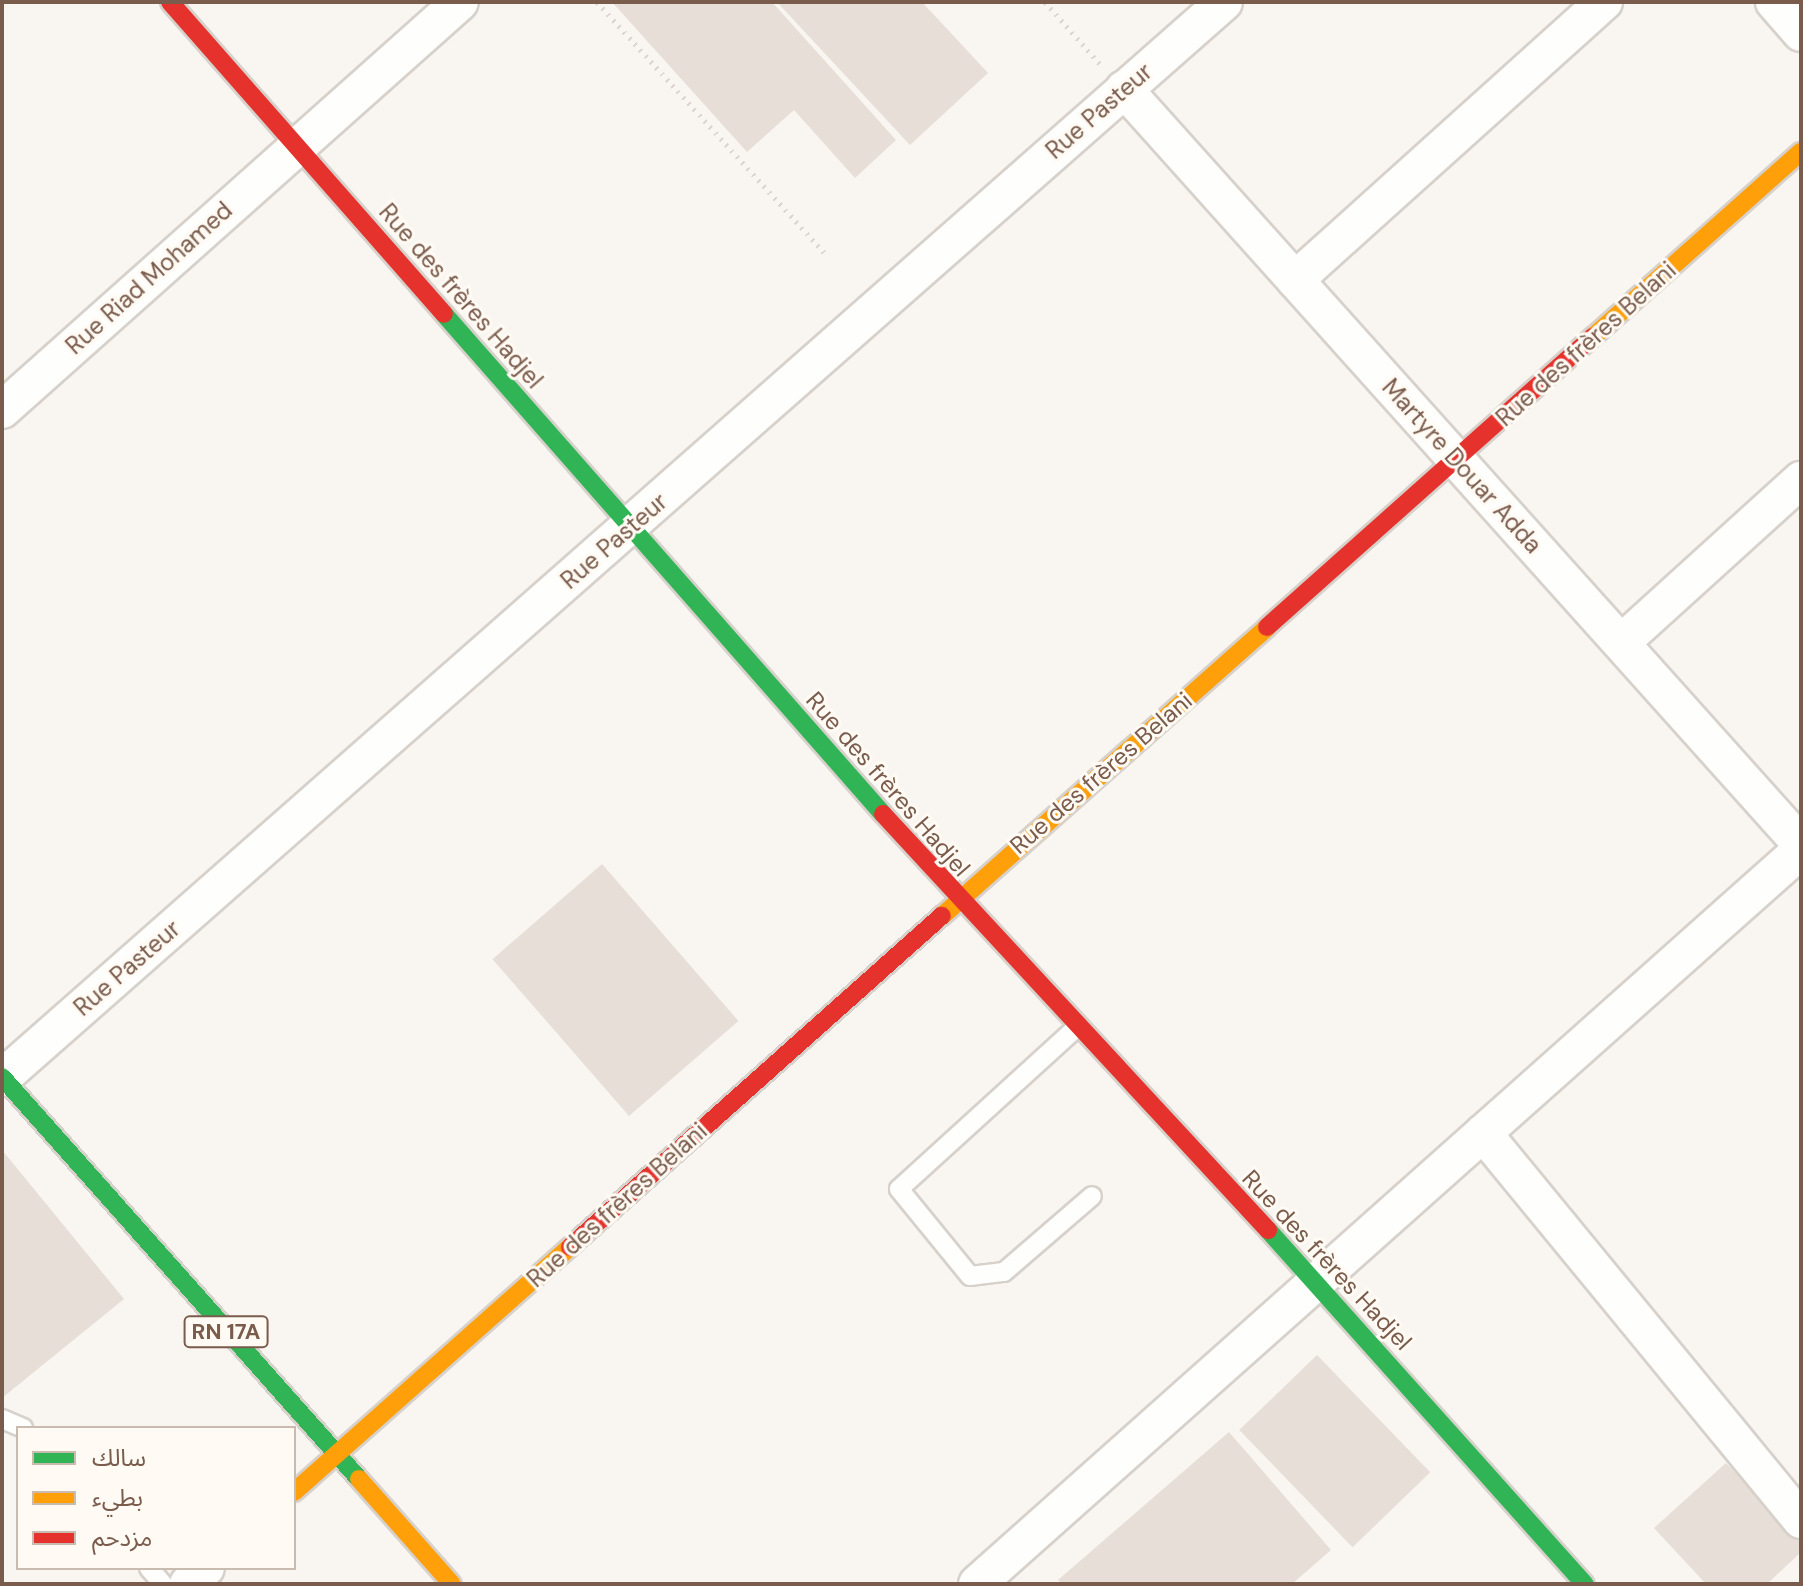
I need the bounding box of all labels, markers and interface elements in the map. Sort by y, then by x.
street label: Rue Pasteur [1040,57,1158,165]
street label: Rue Riad Mohamed [60,196,238,360]
street label: Rue des frères Hadjel [373,198,549,394]
street label: Rue des frères Belani [1490,256,1682,432]
street label: Martyre Douar Adda [1376,373,1548,559]
street label: Rue Pasteur [555,487,673,595]
street label: Rue des frères Hadjel [800,686,976,882]
street label: Rue des frères Belani [1004,686,1198,860]
street label: Rue Pasteur [68,914,186,1022]
street label: Rue des frères Belani [521,1117,713,1293]
street label: Rue des frères Hadjel [1236,1164,1418,1356]
road number: RN 17A [182,1314,270,1350]
legend [16,1426,296,1570]
text: سالك [92,1442,146,1473]
text: بطيء [92,1482,143,1513]
text: مزدحم [92,1522,152,1553]

